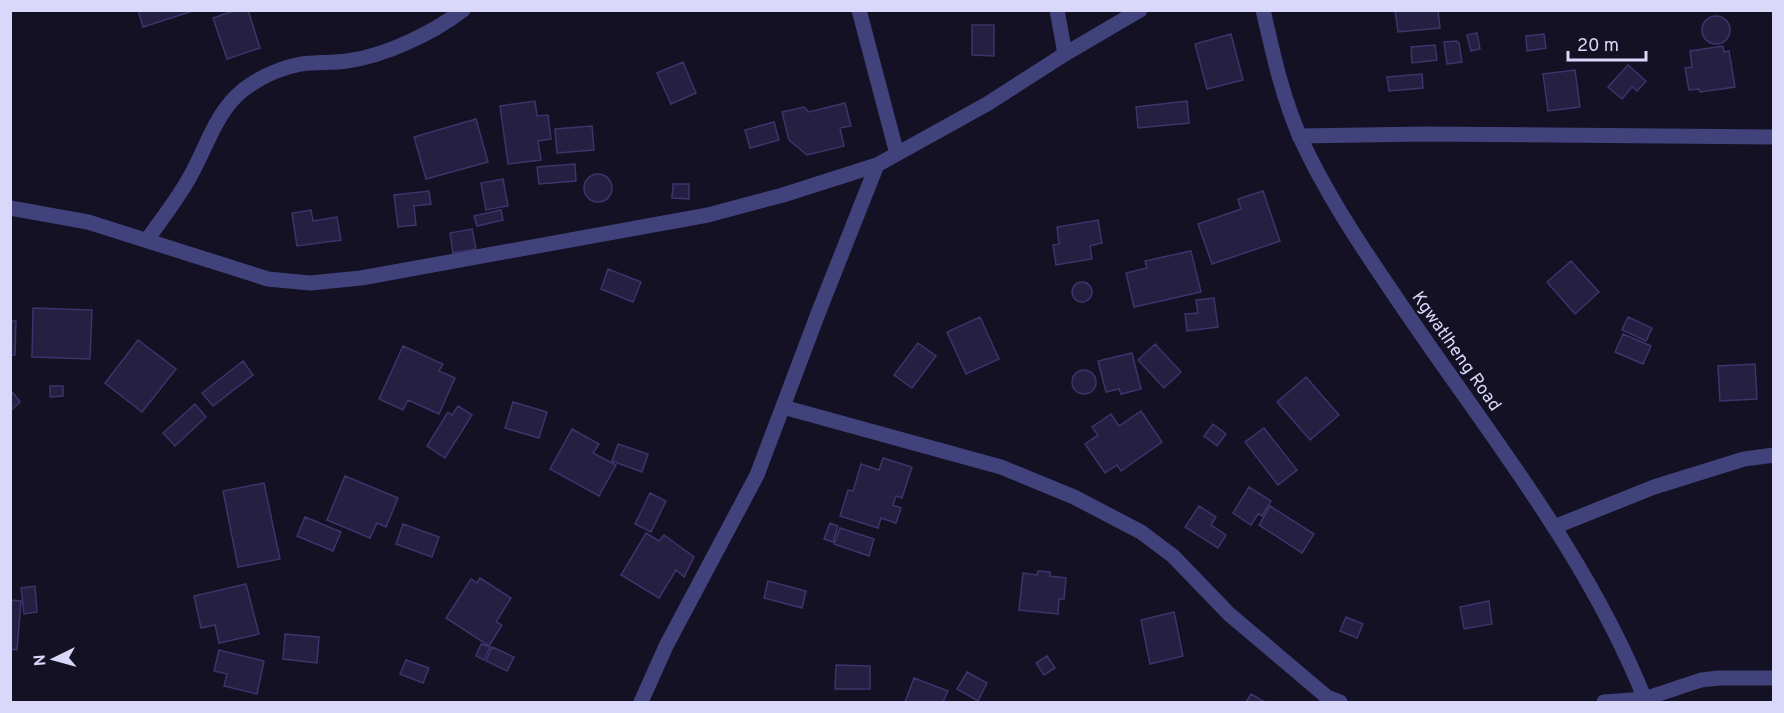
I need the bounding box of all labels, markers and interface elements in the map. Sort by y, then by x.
scale bar [1568,24,1646,62]
text: 20 m [1577,35,1619,58]
street label: Kgwatlheng Road [1406,287,1506,416]
north arrow [24,629,84,689]
text: N [31,654,52,667]

